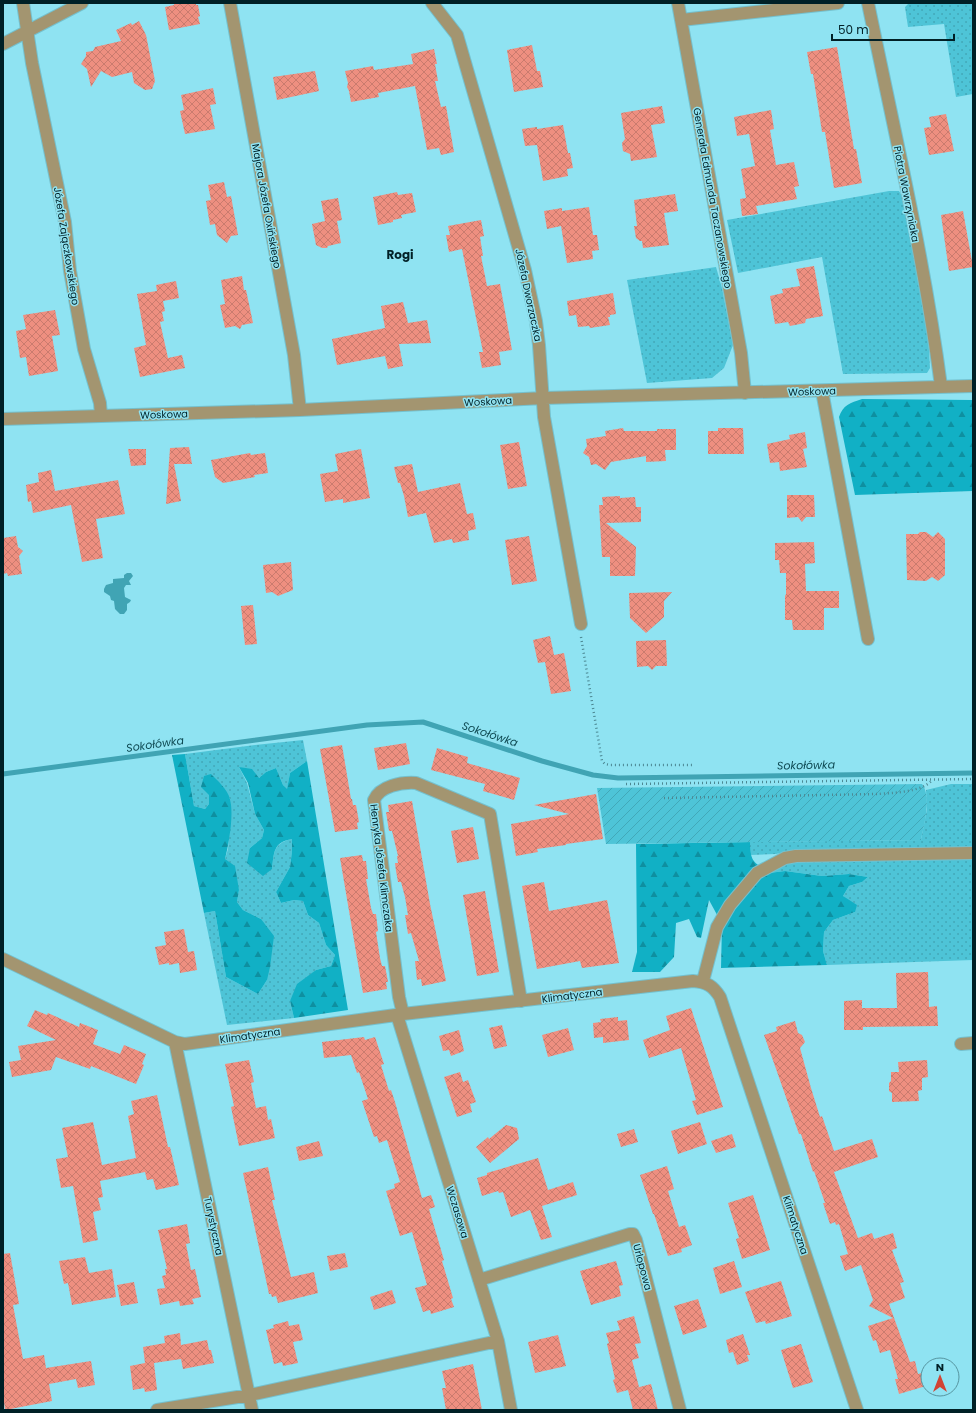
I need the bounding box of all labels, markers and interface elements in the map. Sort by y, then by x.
scale bar [832,16,954,42]
text: 50 m [838,21,869,38]
street label: Generała Edmunda Taczanowskiego [689,107,736,289]
street label: Majora Józefa Oxińskiego [248,143,285,270]
street label: Piotra Wawrzyniaka [890,145,923,243]
street label: Józefa Zajączkowskiego [50,186,83,306]
district label: Rogi [386,246,414,263]
street label: Józefa Dworzaczka [511,247,546,343]
street label: Woskowa [788,383,836,400]
street label: Woskowa [464,393,512,410]
street label: Woskowa [140,406,188,423]
water label: Sokołówka [460,717,521,751]
water label: Sokołówka [125,732,185,756]
water label: Sokołówka [777,756,836,774]
street label: Henryka Józefa Klimczaka [366,803,397,933]
street label: Klimatyczna [541,984,603,1007]
street label: Klimatyczna [219,1024,281,1047]
street label: Wczasowa [442,1184,473,1240]
street label: Klimatyczna [779,1194,812,1256]
street label: Turystyczna [200,1195,227,1257]
street label: Urlopowa [629,1242,656,1292]
north arrow [920,1357,960,1397]
text: N [936,1359,944,1375]

